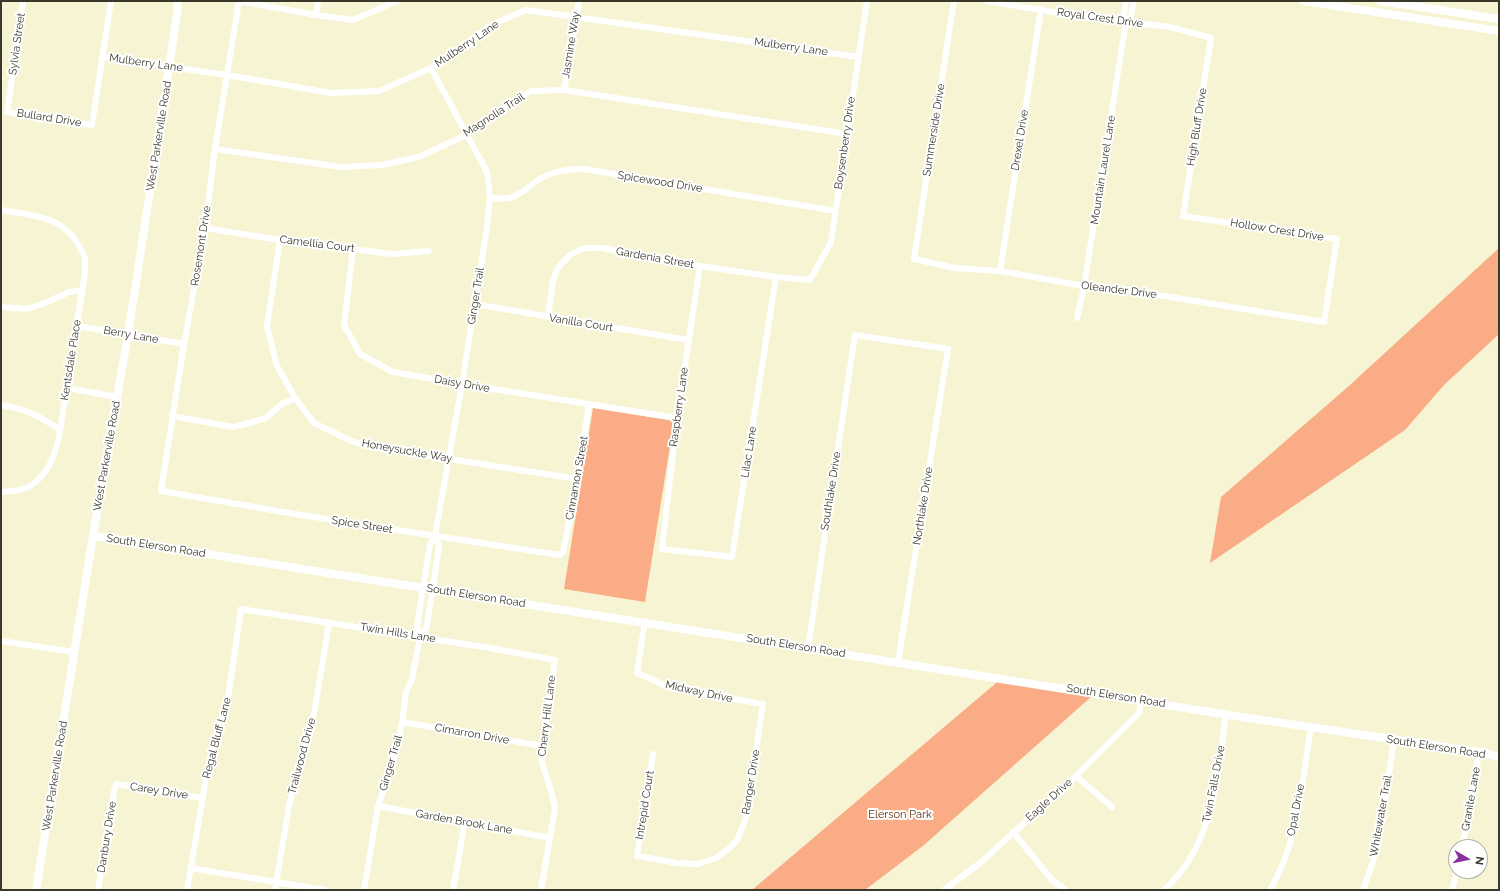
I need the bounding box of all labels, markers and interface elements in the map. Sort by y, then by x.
street label: Royal Crest Drive [1056,5,1144,31]
street label: Jasmine Way [559,11,583,79]
street label: Sylvia Street [6,12,28,76]
street label: Mulberry Lane [433,18,501,70]
street label: Mulberry Lane [753,35,829,59]
street label: Mulberry Lane [108,51,184,75]
street label: West Parkerville Road [144,80,174,192]
street label: Summerside Drive [920,83,948,177]
street label: High Bluff Drive [1184,87,1210,167]
street label: Magnolia Trail [461,90,527,140]
street label: Boysenberry Drive [832,96,858,190]
street label: Bullard Drive [16,106,82,130]
street label: Drexel Drive [1009,109,1031,171]
street label: Mountain Laurel Lane [1088,114,1118,226]
street label: Spicewood Drive [617,169,703,195]
street label: Rosemont Drive [188,205,214,287]
street label: Hollow Crest Drive [1229,216,1325,244]
street label: Camellia Court [279,233,355,255]
street label: Gardenia Street [615,245,695,271]
street label: Ginger Trail [465,267,487,325]
street label: Oleander Drive [1080,279,1158,301]
street label: Vanilla Court [548,311,614,335]
street label: Kentsdale Place [58,319,84,401]
street label: Berry Lane [103,324,159,346]
street label: Raspberry Lane [667,366,691,448]
street label: Daisy Drive [433,373,491,395]
street label: West Parkerville Road [91,400,123,512]
street label: Lilac Lane [738,425,760,479]
street label: Cinnamon Street [563,435,591,521]
street label: Honeysuckle Way [361,437,453,465]
street label: Southlake Drive [818,451,844,531]
street label: Northlake Drive [910,466,936,546]
street label: Spice Street [331,514,393,536]
street label: South Elerson Road [106,532,206,560]
street label: South Elerson Road [426,582,526,610]
street label: Twin Hills Lane [359,621,437,645]
street label: South Elerson Road [746,632,846,660]
street label: Cherry Hill Lane [535,675,559,757]
street label: Midway Drive [664,678,734,706]
street label: South Elerson Road [1066,682,1166,710]
street label: Regal Bluff Lane [200,696,234,780]
street label: Trailwood Drive [285,716,319,796]
street label: West Parkerville Road [40,720,70,832]
street label: Cimarron Drive [434,721,510,747]
street label: South Elerson Road [1386,733,1486,761]
street label: Ginger Trail [377,734,405,792]
street label: Twin Falls Drive [1200,744,1228,824]
street label: Ranger Drive [739,749,763,815]
street label: Granite Lane [1459,766,1483,832]
street label: Intrepid Court [633,769,657,841]
street label: Whitewater Trail [1367,774,1395,858]
street label: Eagle Drive [1023,776,1075,824]
street label: Carey Drive [129,780,189,802]
street label: Opal Drive [1284,783,1308,837]
street label: Danbury Drive [95,800,119,874]
street label: Garden Brook Lane [415,807,513,837]
park label: Elerson Park [868,808,932,822]
north arrow [1448,839,1488,879]
text: N [1472,856,1486,866]

